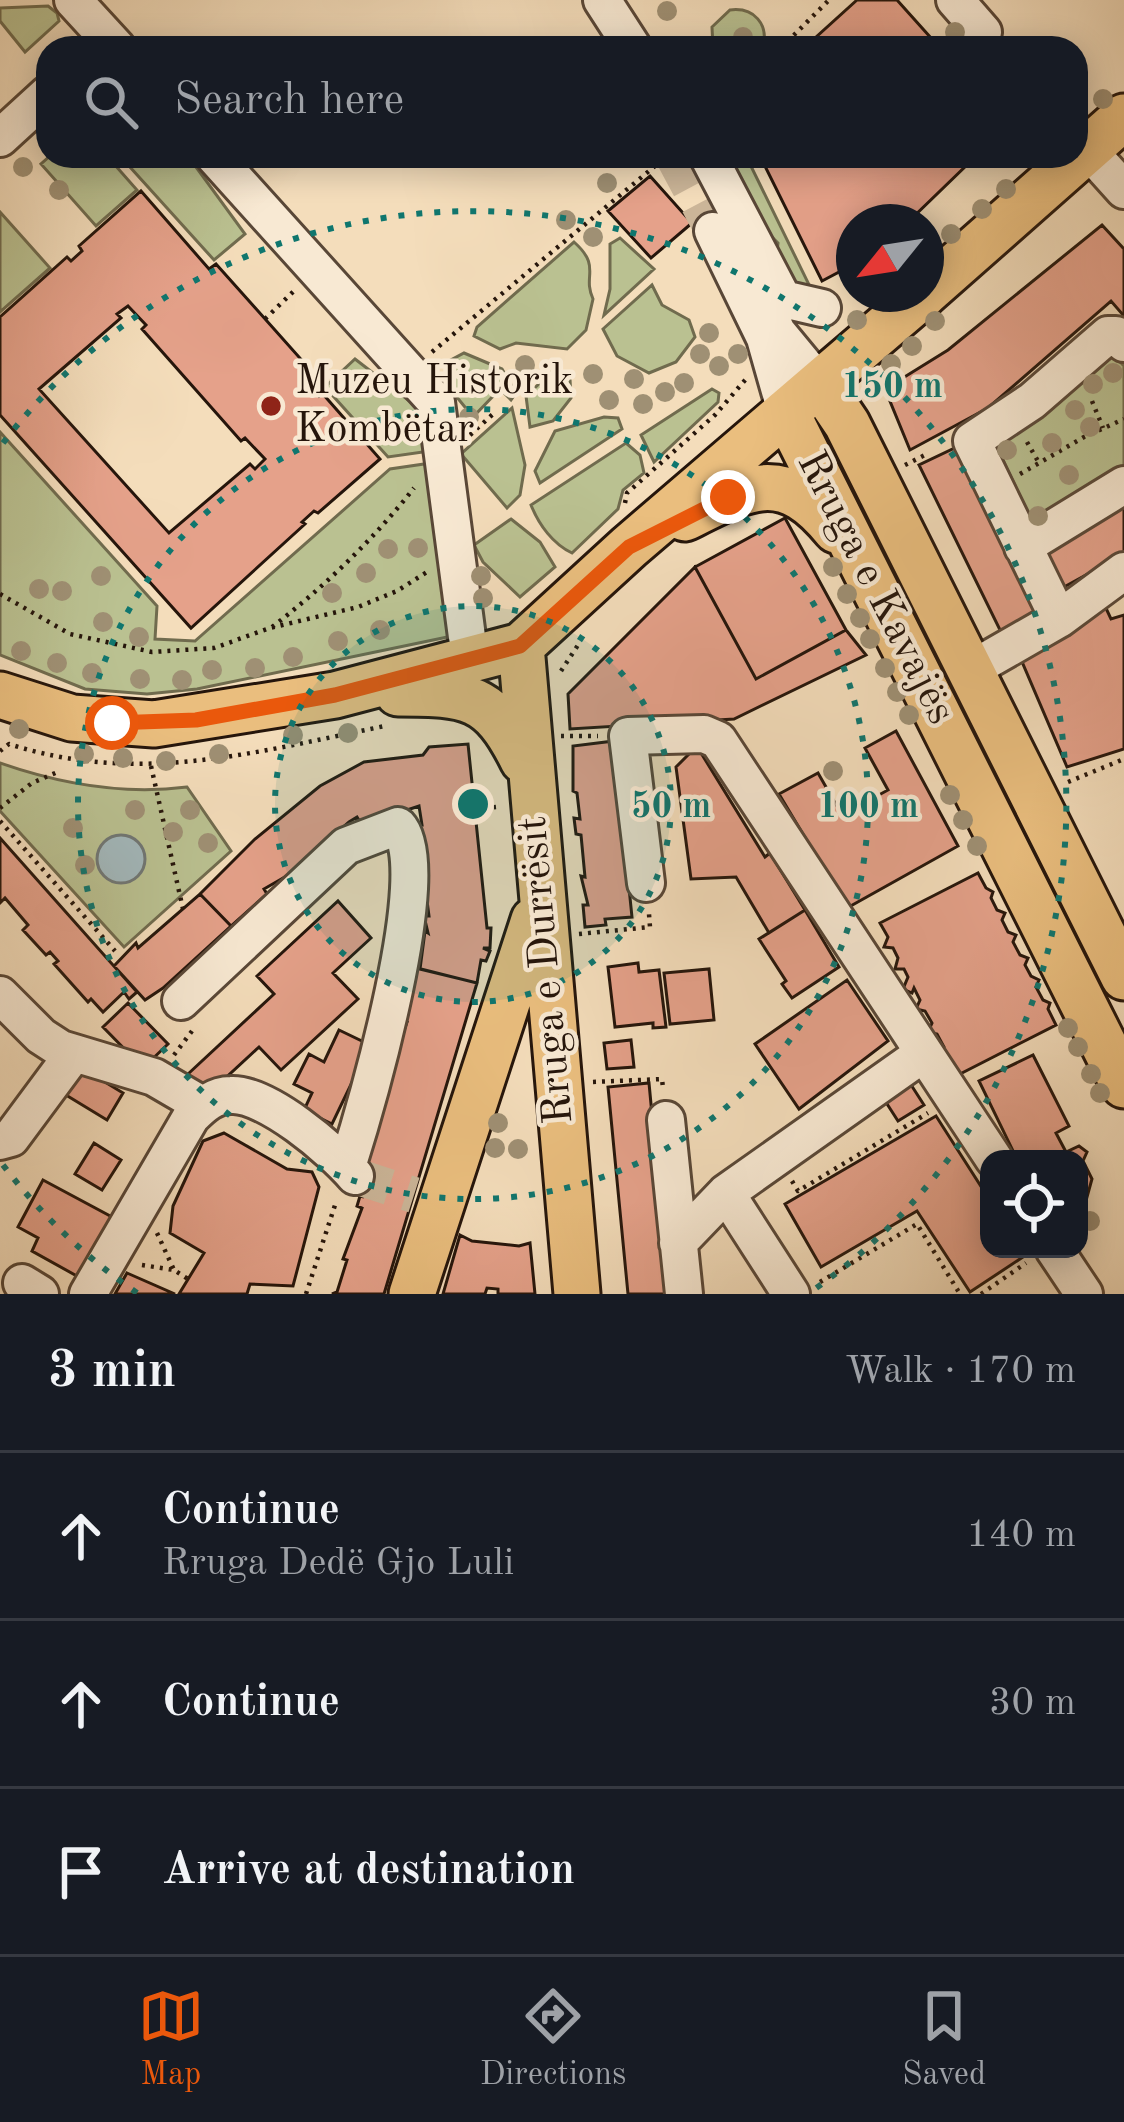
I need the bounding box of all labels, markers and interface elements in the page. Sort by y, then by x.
search box [36,36,1088,168]
icon: search [78,69,144,135]
text: Search here [174,79,404,124]
north arrow [836,204,944,312]
place label: Muzeu Historik Kombëtar [295,361,573,451]
text: 150 m [841,370,943,406]
marker: Muzeu Historik Kombëtar [258,393,284,419]
street label: Rruga e Kavajës [788,445,962,731]
route end [701,470,755,524]
route start [85,696,139,750]
centre of rings [452,783,494,825]
text: 50 m [631,790,711,826]
text: 100 m [817,790,919,826]
street label: Rruga e Durrësit [513,814,581,1126]
map controls [980,1150,1088,1258]
button: locate [980,1150,1088,1258]
text: 3 min [48,1347,176,1398]
text: Walk · 170 m [845,1352,1076,1391]
text: Continue [162,1489,340,1534]
icon: ahead [48,1503,114,1569]
text: 140 m [966,1516,1076,1555]
text: Rruga Dedë Gjo Luli [162,1544,514,1583]
icon: ahead [48,1671,114,1737]
text: Continue [162,1681,340,1726]
text: 30 m [989,1684,1076,1723]
icon: arrive [48,1839,114,1905]
text: Arrive at destination [162,1849,575,1894]
tab: Map [138,1983,204,2096]
tab: Directions [480,1983,626,2096]
tab: Saved [902,1983,986,2096]

